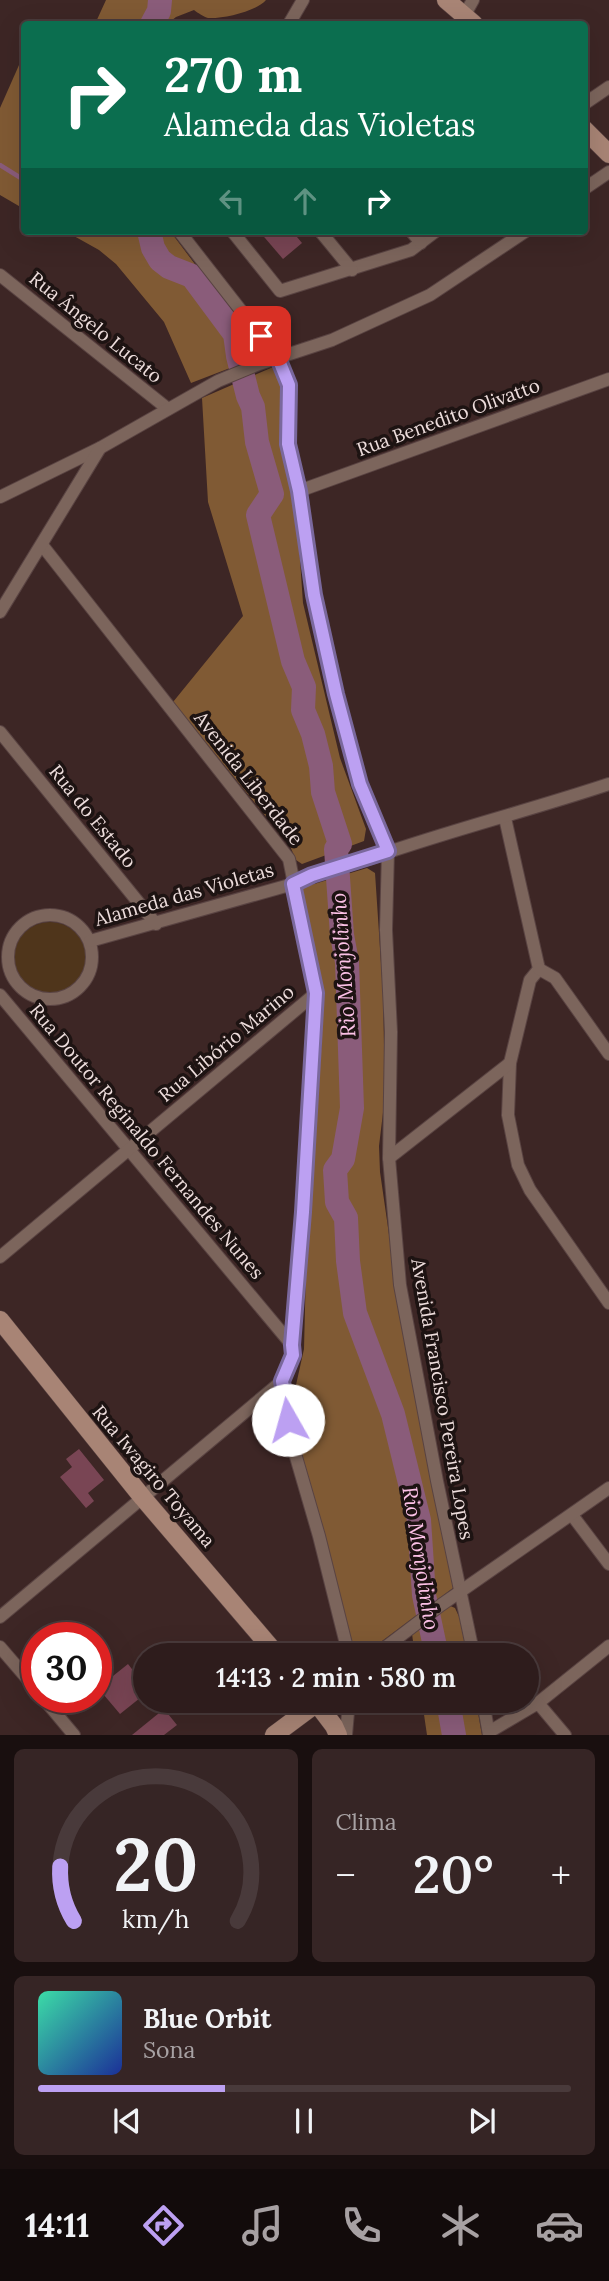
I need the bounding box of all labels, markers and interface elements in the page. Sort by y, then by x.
text: 270 m [164,43,302,105]
icon: right [49,49,140,140]
text: Alameda das Violetas [164,104,476,145]
icon: left [213,182,251,220]
icon: ahead [286,182,324,220]
icon: right [359,182,397,220]
street label: Rua Ângelo Lucato [25,266,167,388]
pin [231,306,291,366]
icon: arrive [242,317,280,355]
street label: Rua Benedito Olivatto [353,373,543,461]
street label: Avenida Liberdade [189,706,309,850]
street label: Rua do Estado [44,760,142,872]
street label: Alameda das Violetas [91,857,276,931]
water label: Rio Monjolinho [324,892,362,1038]
street label: Rua Libório Marino [153,979,299,1107]
street label: Rua Doutor Reginaldo Fernandes Nunes [25,998,270,1284]
street label: Avenida Francisco Pereira Lopes [406,1256,480,1542]
position arrow [251,1383,325,1457]
street label: Rua Iwagiro Toyama [88,1400,221,1552]
water label: Rio Monjolinho [396,1484,446,1632]
speed limit sign: 30 [21,1622,112,1713]
text: 14:13 · 2 min · 580 m [216,1661,456,1694]
text: Clima [336,1807,397,1836]
text: 20 [113,1819,198,1912]
text: 20° [413,1841,494,1907]
text: − [336,1851,356,1899]
text: + [551,1851,571,1899]
text: km/h [122,1903,190,1935]
text: Blue Orbit [143,2002,271,2035]
text: Sona [143,2035,195,2064]
icon: previous [108,2102,146,2140]
icon: pause [285,2102,323,2140]
icon: next [463,2102,501,2140]
icon: directions [139,2201,188,2250]
icon: music [238,2201,287,2250]
icon: phone [337,2201,386,2250]
icon: climate [436,2201,485,2250]
icon: car [535,2201,584,2250]
text: 14:11 [25,2205,89,2246]

